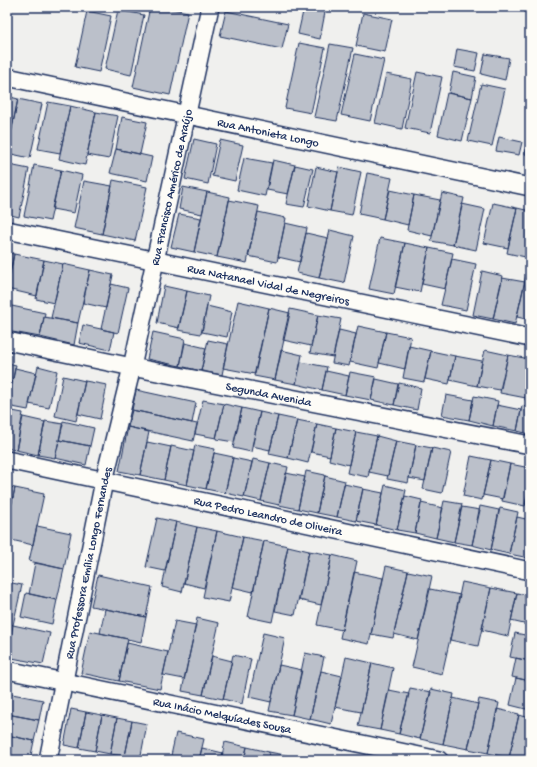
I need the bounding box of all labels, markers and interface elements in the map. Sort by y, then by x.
street label: Rua Francisco Américo de Araújo [149,108,197,267]
street label: Rua Antonieta Longo [216,116,320,151]
street label: Rua Natanael Vidal de Negreiros [186,262,351,310]
street label: Segunda Avenida [224,381,313,411]
street label: Rua Professora Emília Longo Fernandes [63,466,116,660]
street label: Rua Pedro Leandro de Oliveira [192,495,344,540]
street label: Rua Inácio Melquíades Sousa [152,696,293,738]

